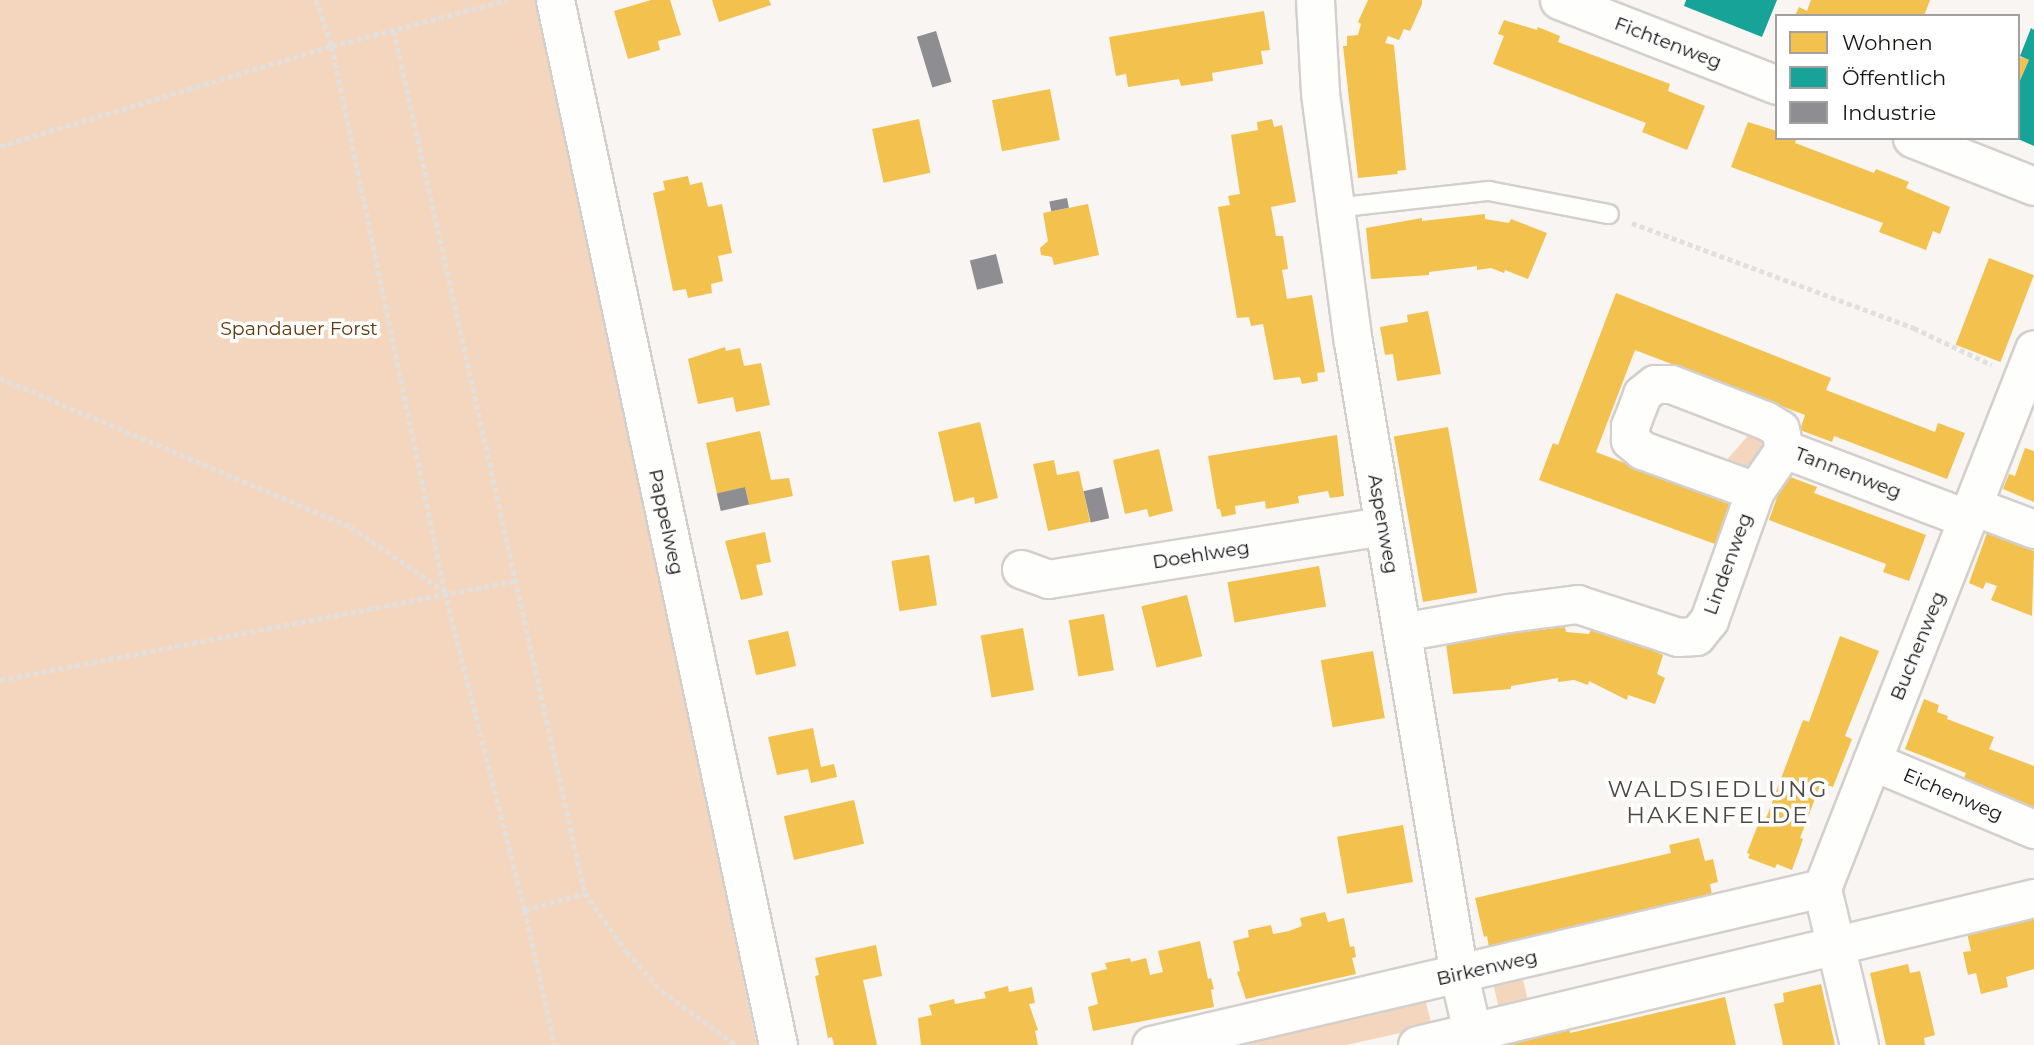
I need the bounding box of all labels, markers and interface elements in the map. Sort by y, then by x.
street label: Fichtenweg [1611,12,1725,74]
legend [1775,14,2020,140]
text: Wohnen [1842,30,1933,55]
text: Öffentlich [1842,65,1946,90]
text: Industrie [1842,100,1936,125]
park label: Spandauer Forst [220,318,378,340]
street label: Tannenweg [1791,442,1905,504]
street label: Pappelweg [644,467,688,577]
street label: Aspenweg [1363,472,1403,576]
street label: Lindenweg [1699,510,1757,618]
street label: Doehlweg [1151,536,1251,574]
street label: Buchenweg [1886,588,1950,704]
street label: Eichenweg [1900,764,2006,826]
district label: WALDSIEDLUNG HAKENFELDE [1609,775,1827,829]
street label: Birkenweg [1434,945,1540,991]

